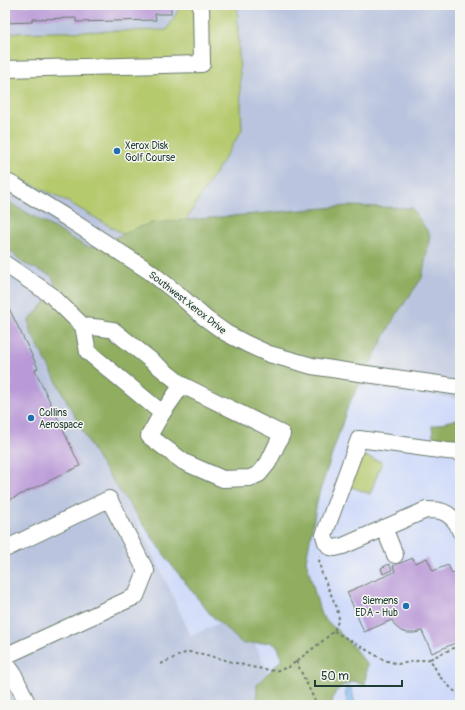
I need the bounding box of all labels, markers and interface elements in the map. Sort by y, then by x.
place label: Xerox Disk Golf Course [125,140,175,164]
marker: Xerox Disk Golf Course [112,146,122,156]
street label: Southwest Xerox Drive [146,269,229,337]
place label: Collins Aerospace [39,407,83,431]
marker: Collins Aerospace [26,413,36,423]
place label: Siemens EDA - Hub [355,595,399,619]
marker: Siemens EDA - Hub [401,601,411,611]
scale bar [315,662,402,688]
text: 50 m [321,669,349,684]

